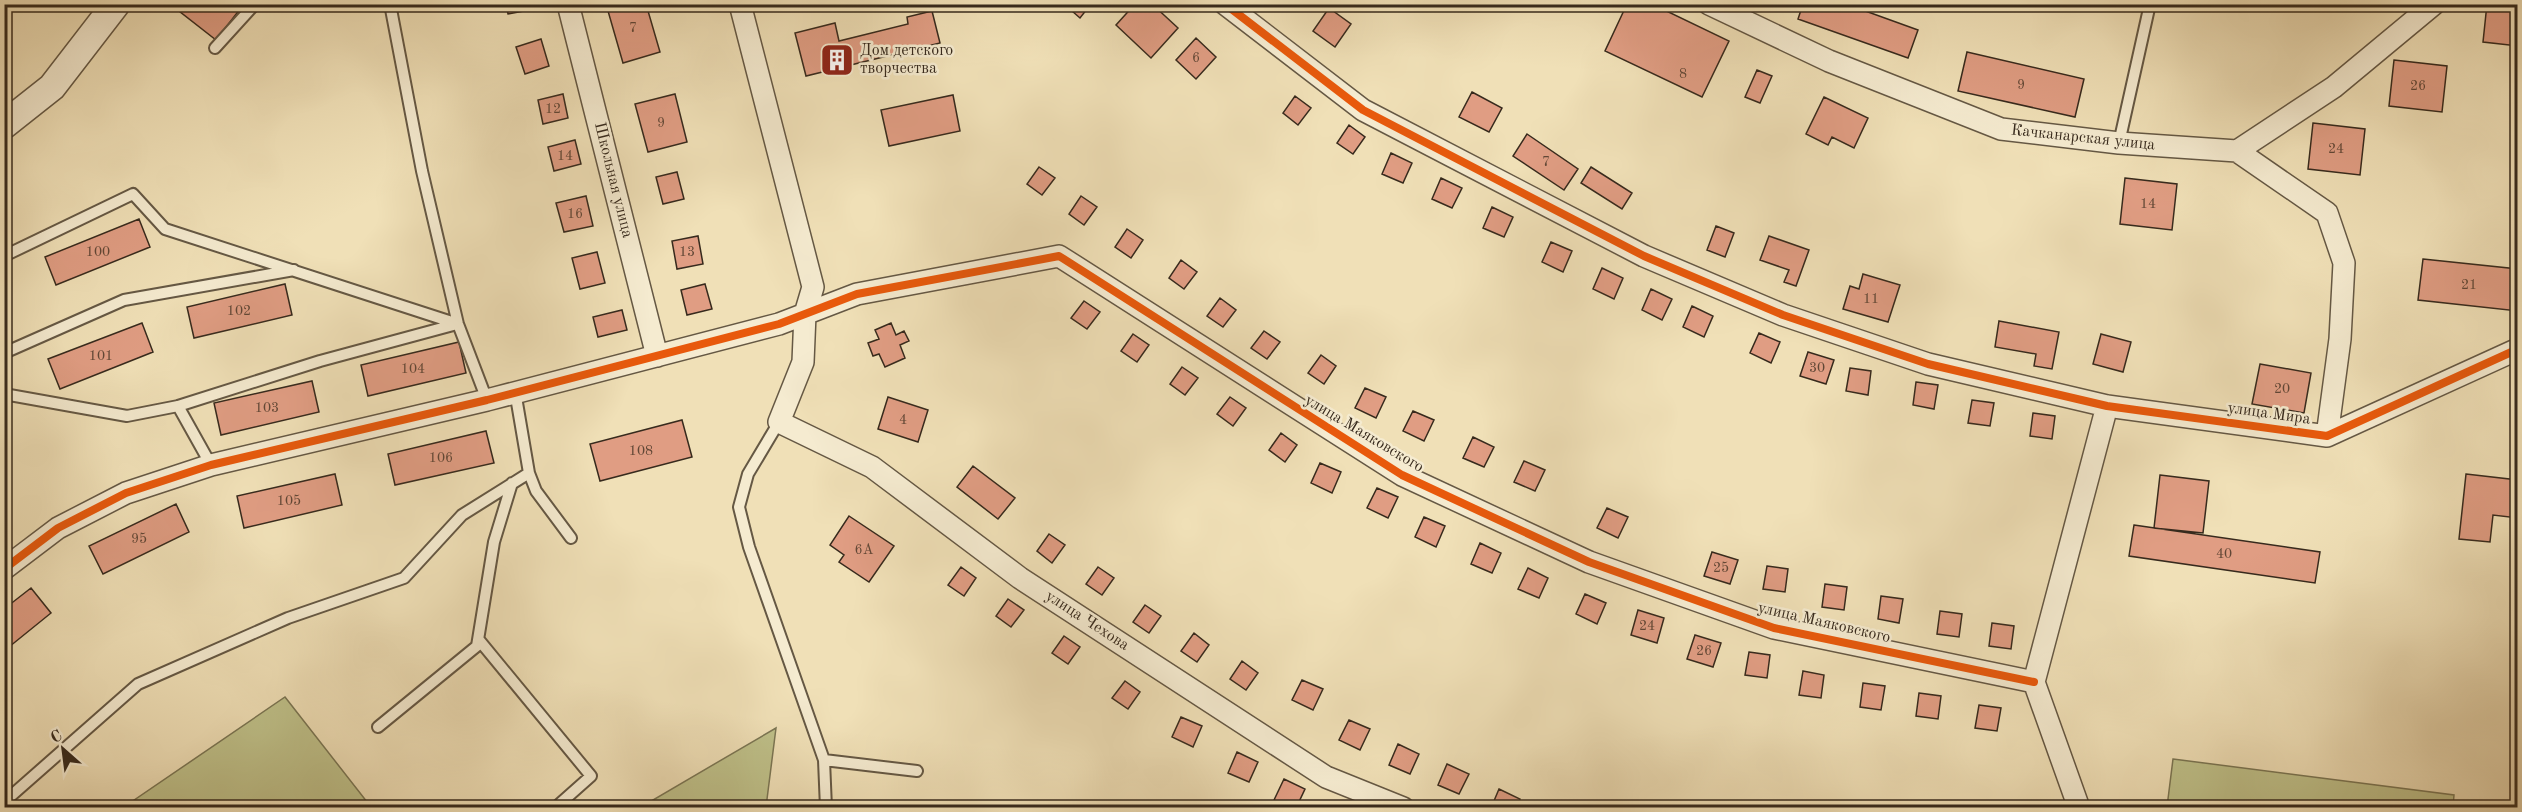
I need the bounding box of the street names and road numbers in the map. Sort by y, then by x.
street label: Школьная улица [591,120,635,240]
street label: Качканарская улица [2010,122,2156,154]
street label: улица Маяковского [1302,392,1426,476]
street label: улица Мира [2226,400,2312,428]
street label: улица Чехова [1042,588,1132,654]
street label: улица Маяковского [1756,600,1892,646]

